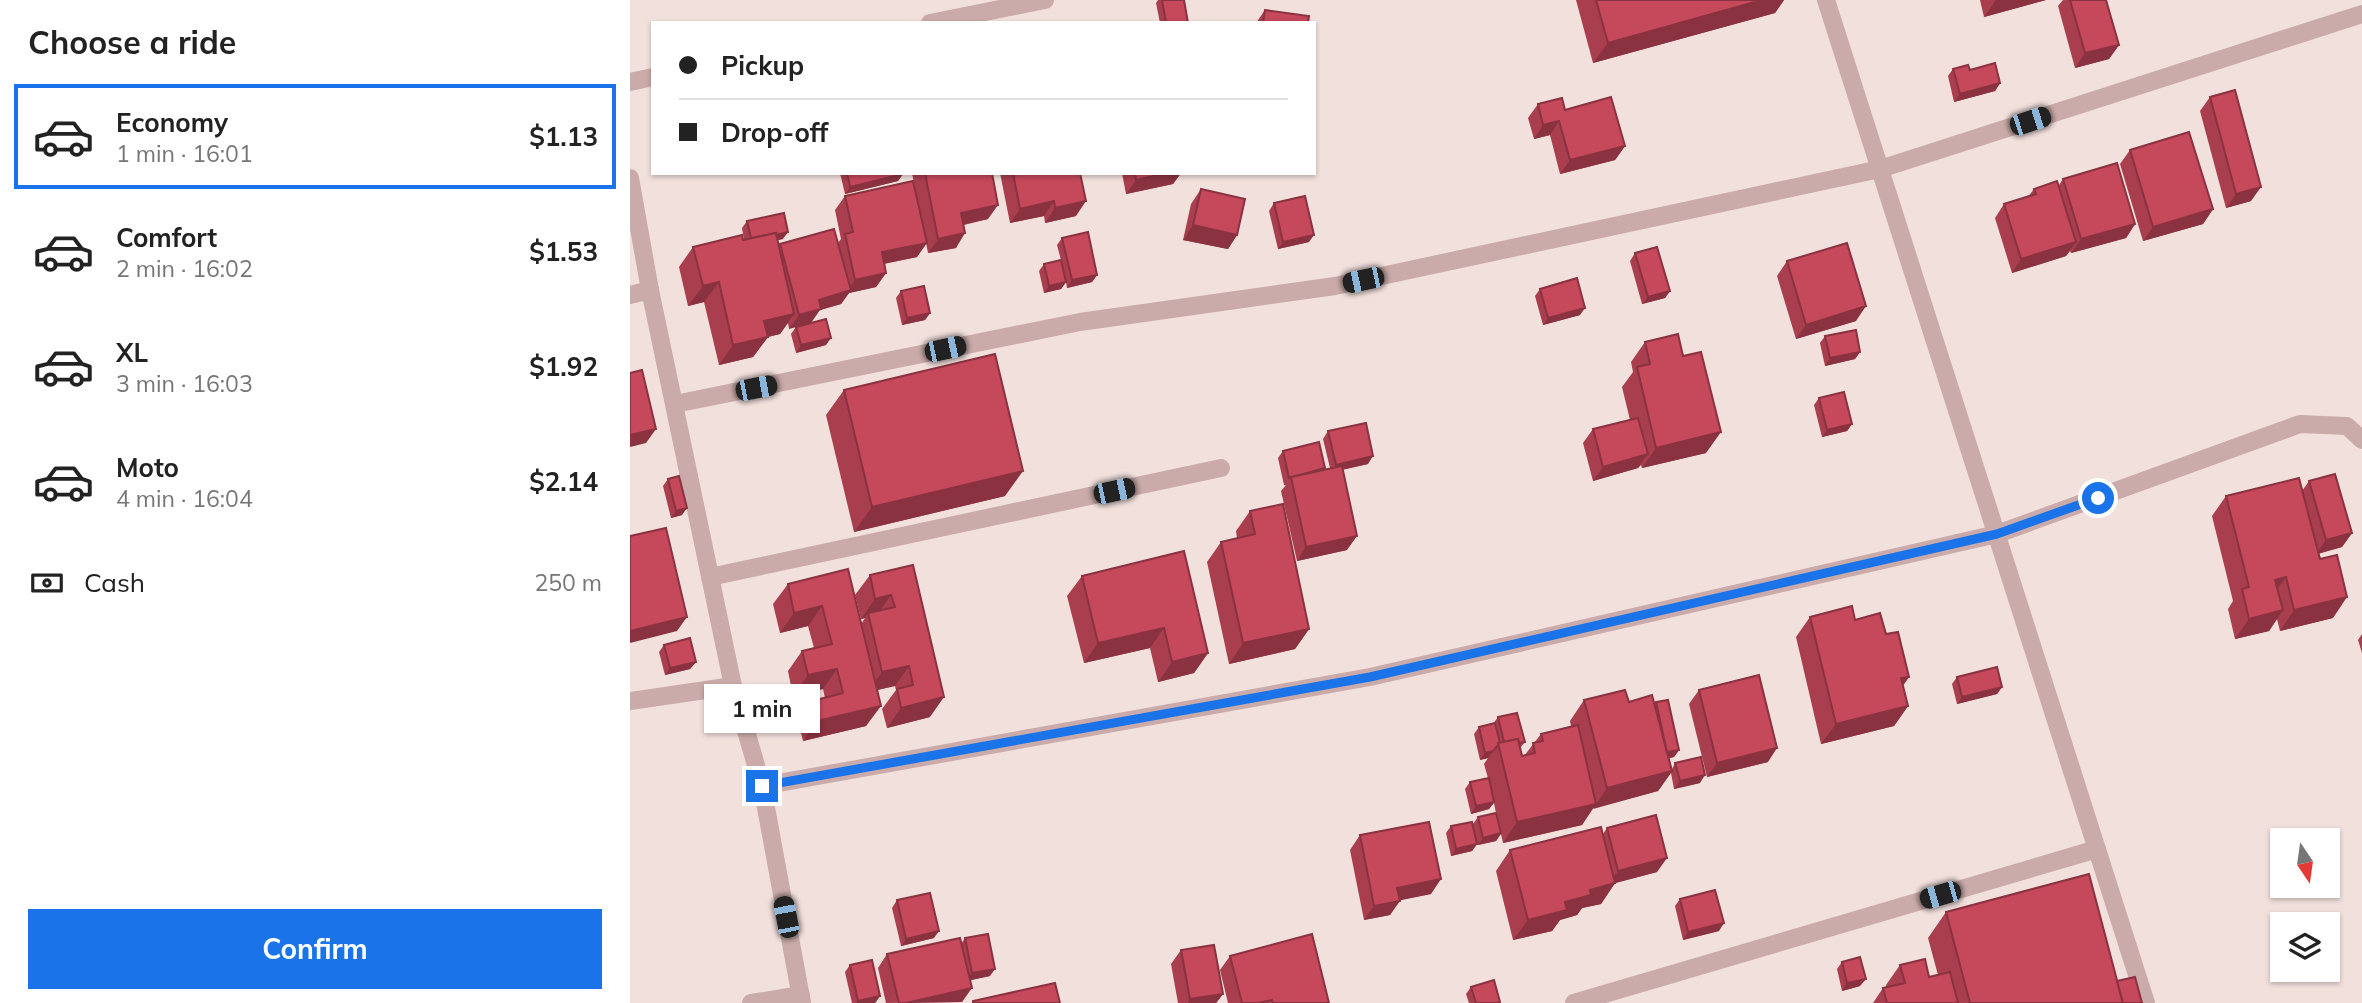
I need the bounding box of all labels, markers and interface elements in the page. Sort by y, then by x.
text: Choose a ride [28,22,236,62]
text: Pickup [721,49,804,82]
icon: car [32,105,95,168]
car [2007,105,2054,137]
text: Economy [116,106,228,139]
text: Drop-off [721,116,828,149]
text: $1.13 [529,120,598,153]
text: 1 min · 16:01 [116,139,253,168]
icon: car [32,220,95,283]
text: Comfort [116,221,217,254]
text: $1.53 [529,235,598,268]
text: 2 min · 16:02 [116,254,253,283]
car [1341,265,1386,295]
car [923,334,968,364]
icon: car [32,335,95,398]
text: XL [116,336,148,369]
text: $1.92 [529,350,598,383]
text: 3 min · 16:03 [116,369,253,398]
car [734,374,779,402]
icon: car [32,450,95,513]
text: Moto [116,451,179,484]
text: $2.14 [529,465,598,498]
car [1092,476,1137,506]
route start [2082,482,2114,514]
text: 4 min · 16:04 [116,484,253,513]
icon: cash [28,564,66,602]
text: Cash [84,566,145,599]
text: 250 m [534,568,602,597]
callout: 1 min [704,684,820,734]
text: 1 min [732,694,792,723]
route end [746,770,778,802]
north arrow [2270,828,2340,898]
map controls [2270,828,2340,982]
car [1917,879,1964,911]
car [772,894,801,940]
button: Confirm [28,909,602,989]
button: layers [2270,912,2340,982]

